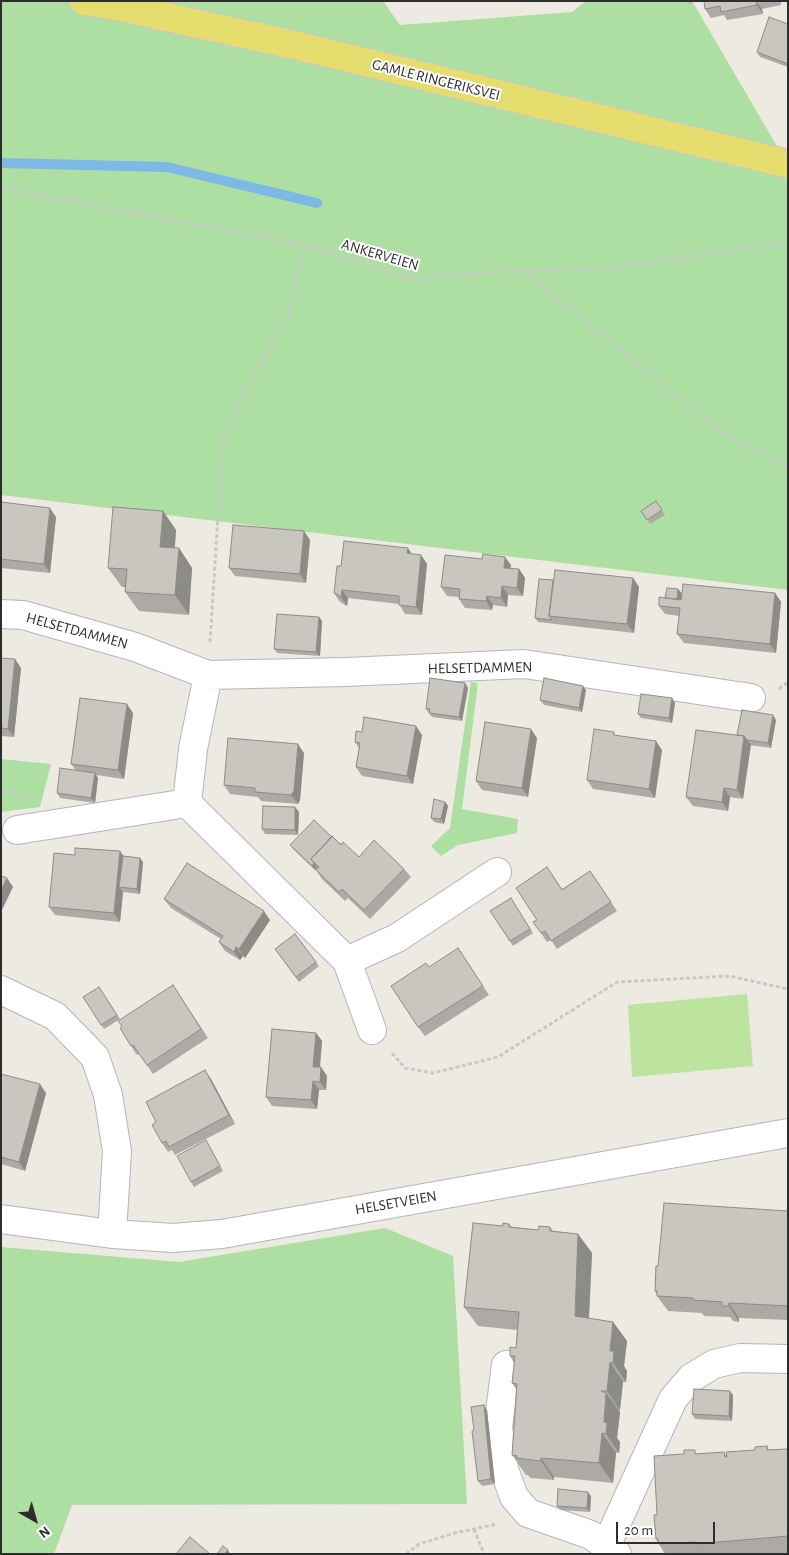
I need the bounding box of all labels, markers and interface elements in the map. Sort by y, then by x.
street label: GAMLE RINGERIKSVEI [370,55,502,105]
street label: ANKERVEIEN [339,235,421,275]
street label: HELSETDAMMEN [24,609,130,653]
street label: HELSETDAMMEN [428,658,532,678]
street label: HELSETVEIEN [354,1187,438,1219]
north arrow [10,1495,60,1545]
scale bar [619,1512,718,1544]
text: N [36,1523,52,1540]
text: 20 m [624,1523,653,1538]

